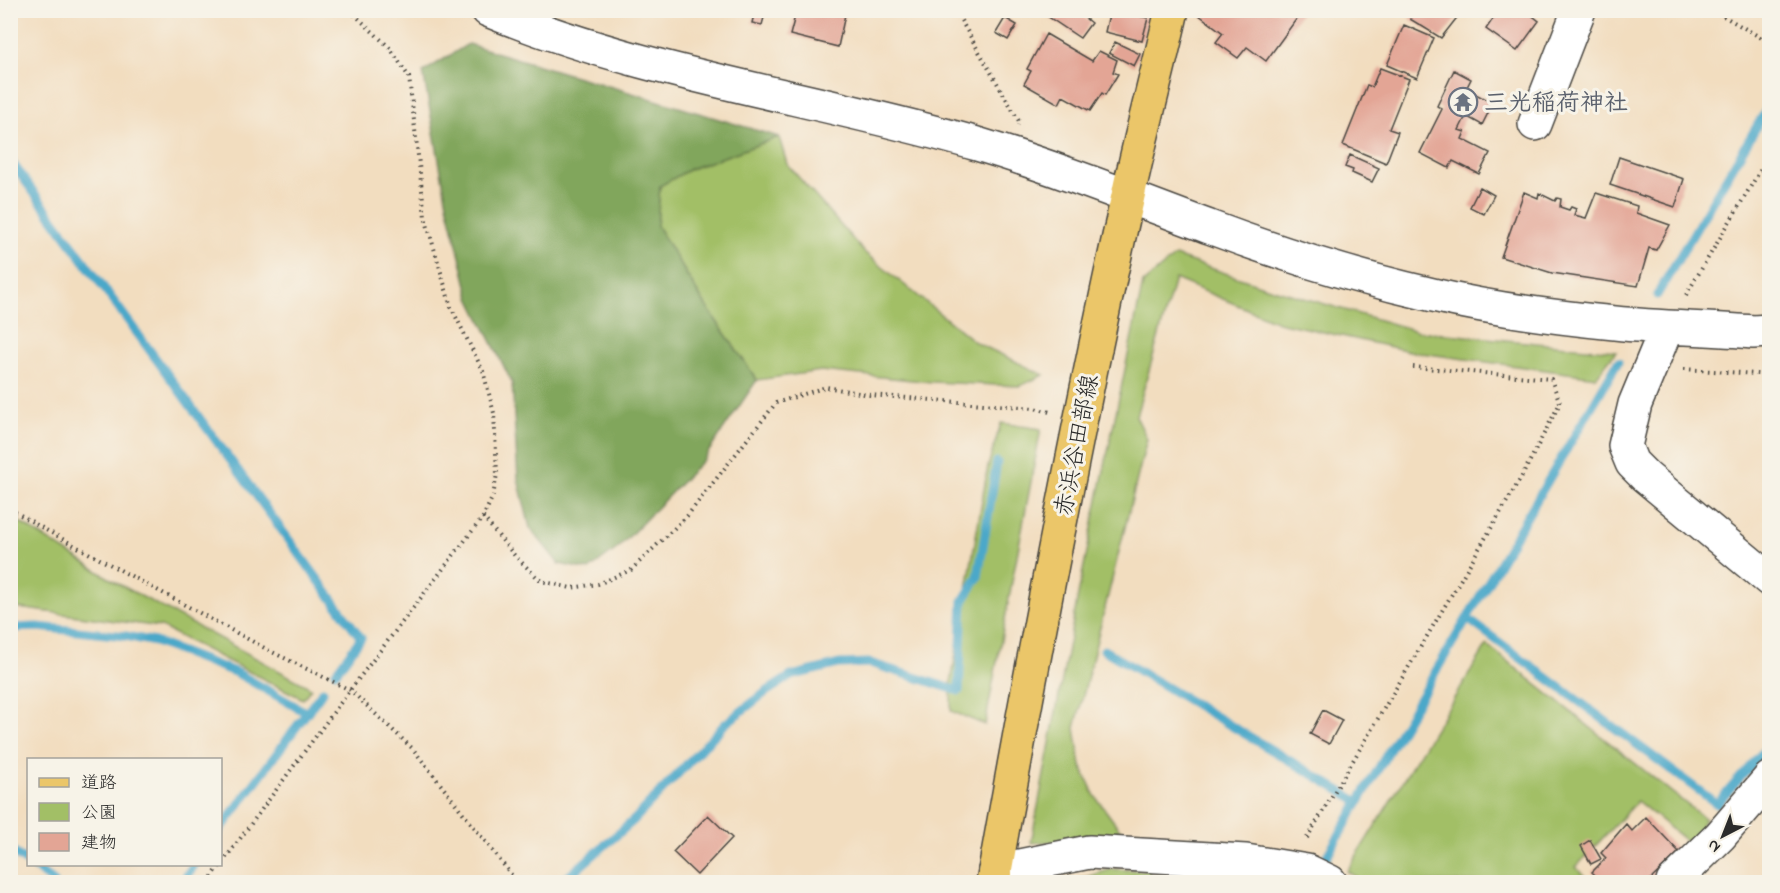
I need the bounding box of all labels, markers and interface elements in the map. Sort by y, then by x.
temple icon: 三光稲荷神社 [1447,86,1479,118]
place label: 三光稲荷神社 [1484,87,1628,122]
street label: 赤浜谷田部線 [1048,371,1109,519]
legend [27,758,222,866]
text: 道路 [81,771,117,797]
text: 公園 [81,801,117,827]
north arrow [1693,806,1753,866]
text: 建物 [81,831,117,857]
text: N [1702,833,1726,858]

